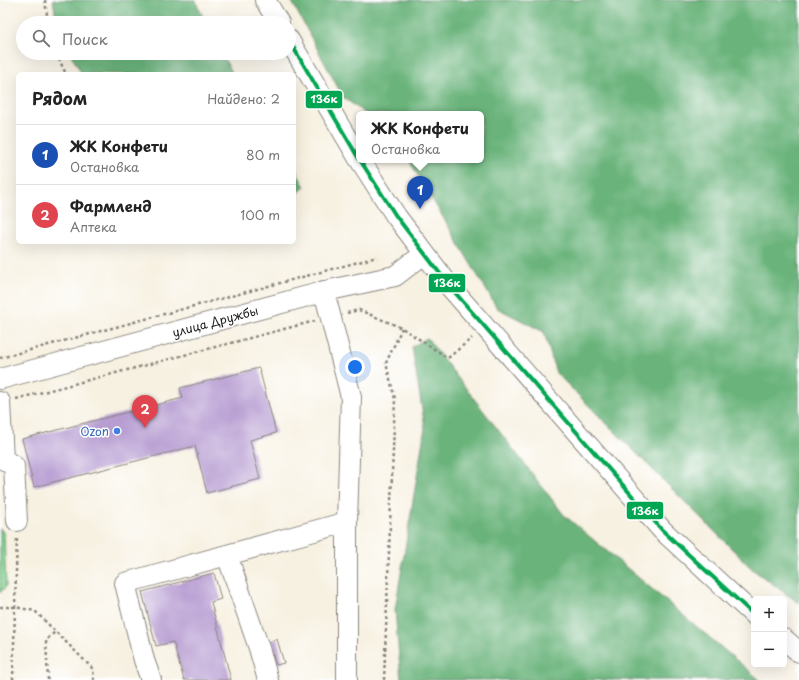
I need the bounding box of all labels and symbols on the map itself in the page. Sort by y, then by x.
line badge: 136к [305,90,343,109]
text: 136к [310,90,339,107]
pin: 1 [407,176,433,209]
line badge: 136к [428,273,466,293]
text: 136к [433,274,462,291]
street label: улица Дружбы [170,301,260,341]
your location [345,357,365,377]
pin: 2 [132,395,158,428]
place label: Ozon [80,422,109,440]
marker: Ozon [112,426,122,436]
line badge: 136к [626,501,664,520]
text: 136к [631,502,660,519]

